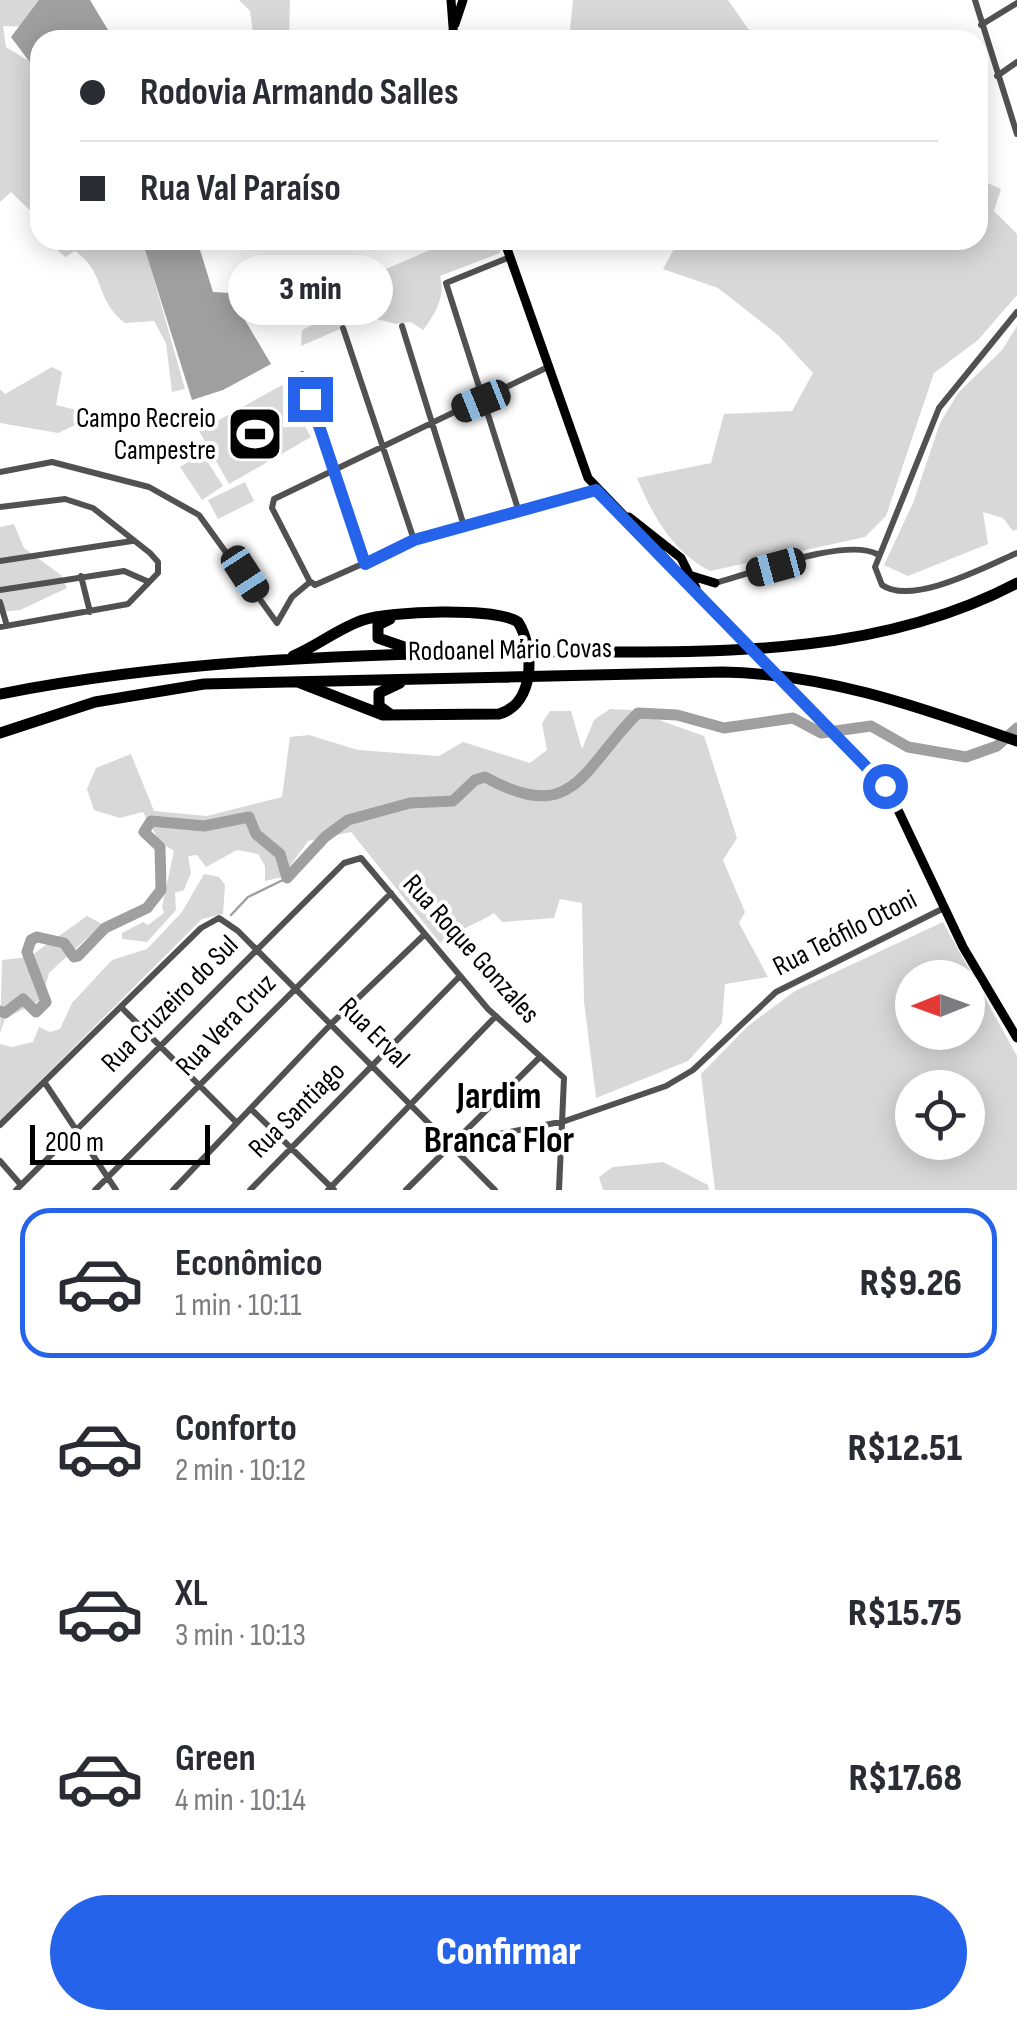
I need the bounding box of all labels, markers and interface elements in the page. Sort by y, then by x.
text: Rodovia Armando Salles [140,70,459,115]
text: Rua Val Paraíso [140,166,341,211]
callout: 3 min [228,254,392,324]
text: 3 min [279,270,342,309]
car [448,376,514,426]
route end [288,377,333,422]
place label: Campo Recreio Campestre [76,402,216,467]
sports icon: Campo Recreio Campestre [225,404,285,464]
car [216,541,274,607]
car [743,545,809,589]
street label: Rodoanel Mário Covas [408,632,612,668]
route start [863,764,908,809]
street label: Rua Roque Gonzales [396,868,546,1030]
street label: Rua Teófilo Otoni [768,883,922,983]
street label: Rua Cruzeiro do Sul [95,929,245,1079]
north arrow [895,960,985,1050]
map controls [895,960,985,1160]
street label: Rua Vera Cruz [169,967,283,1083]
street label: Rua Erval [332,991,416,1075]
street label: Rua Santiago [242,1055,352,1165]
button: locate [895,1070,985,1160]
district label: Jardim Branca Flor [424,1074,575,1163]
scale bar [30,1120,210,1164]
text: 200 m [45,1126,104,1159]
icon: car [55,1238,145,1328]
text: Econômico [175,1241,323,1286]
text: R$9.26 [860,1261,962,1306]
text: 1 min · 10:11 [175,1286,302,1325]
icon: car [55,1403,145,1493]
text: Conforto [175,1406,297,1451]
text: R$12.51 [848,1426,962,1471]
text: 2 min · 10:12 [175,1451,306,1490]
icon: car [55,1568,145,1658]
text: XL [175,1571,208,1616]
text: R$15.75 [848,1591,962,1636]
text: 3 min · 10:13 [175,1616,306,1655]
icon: car [55,1733,145,1823]
text: Green [175,1736,256,1781]
text: R$17.68 [849,1756,962,1801]
text: 4 min · 10:14 [175,1781,306,1820]
button: Confirmar [50,1895,967,2010]

